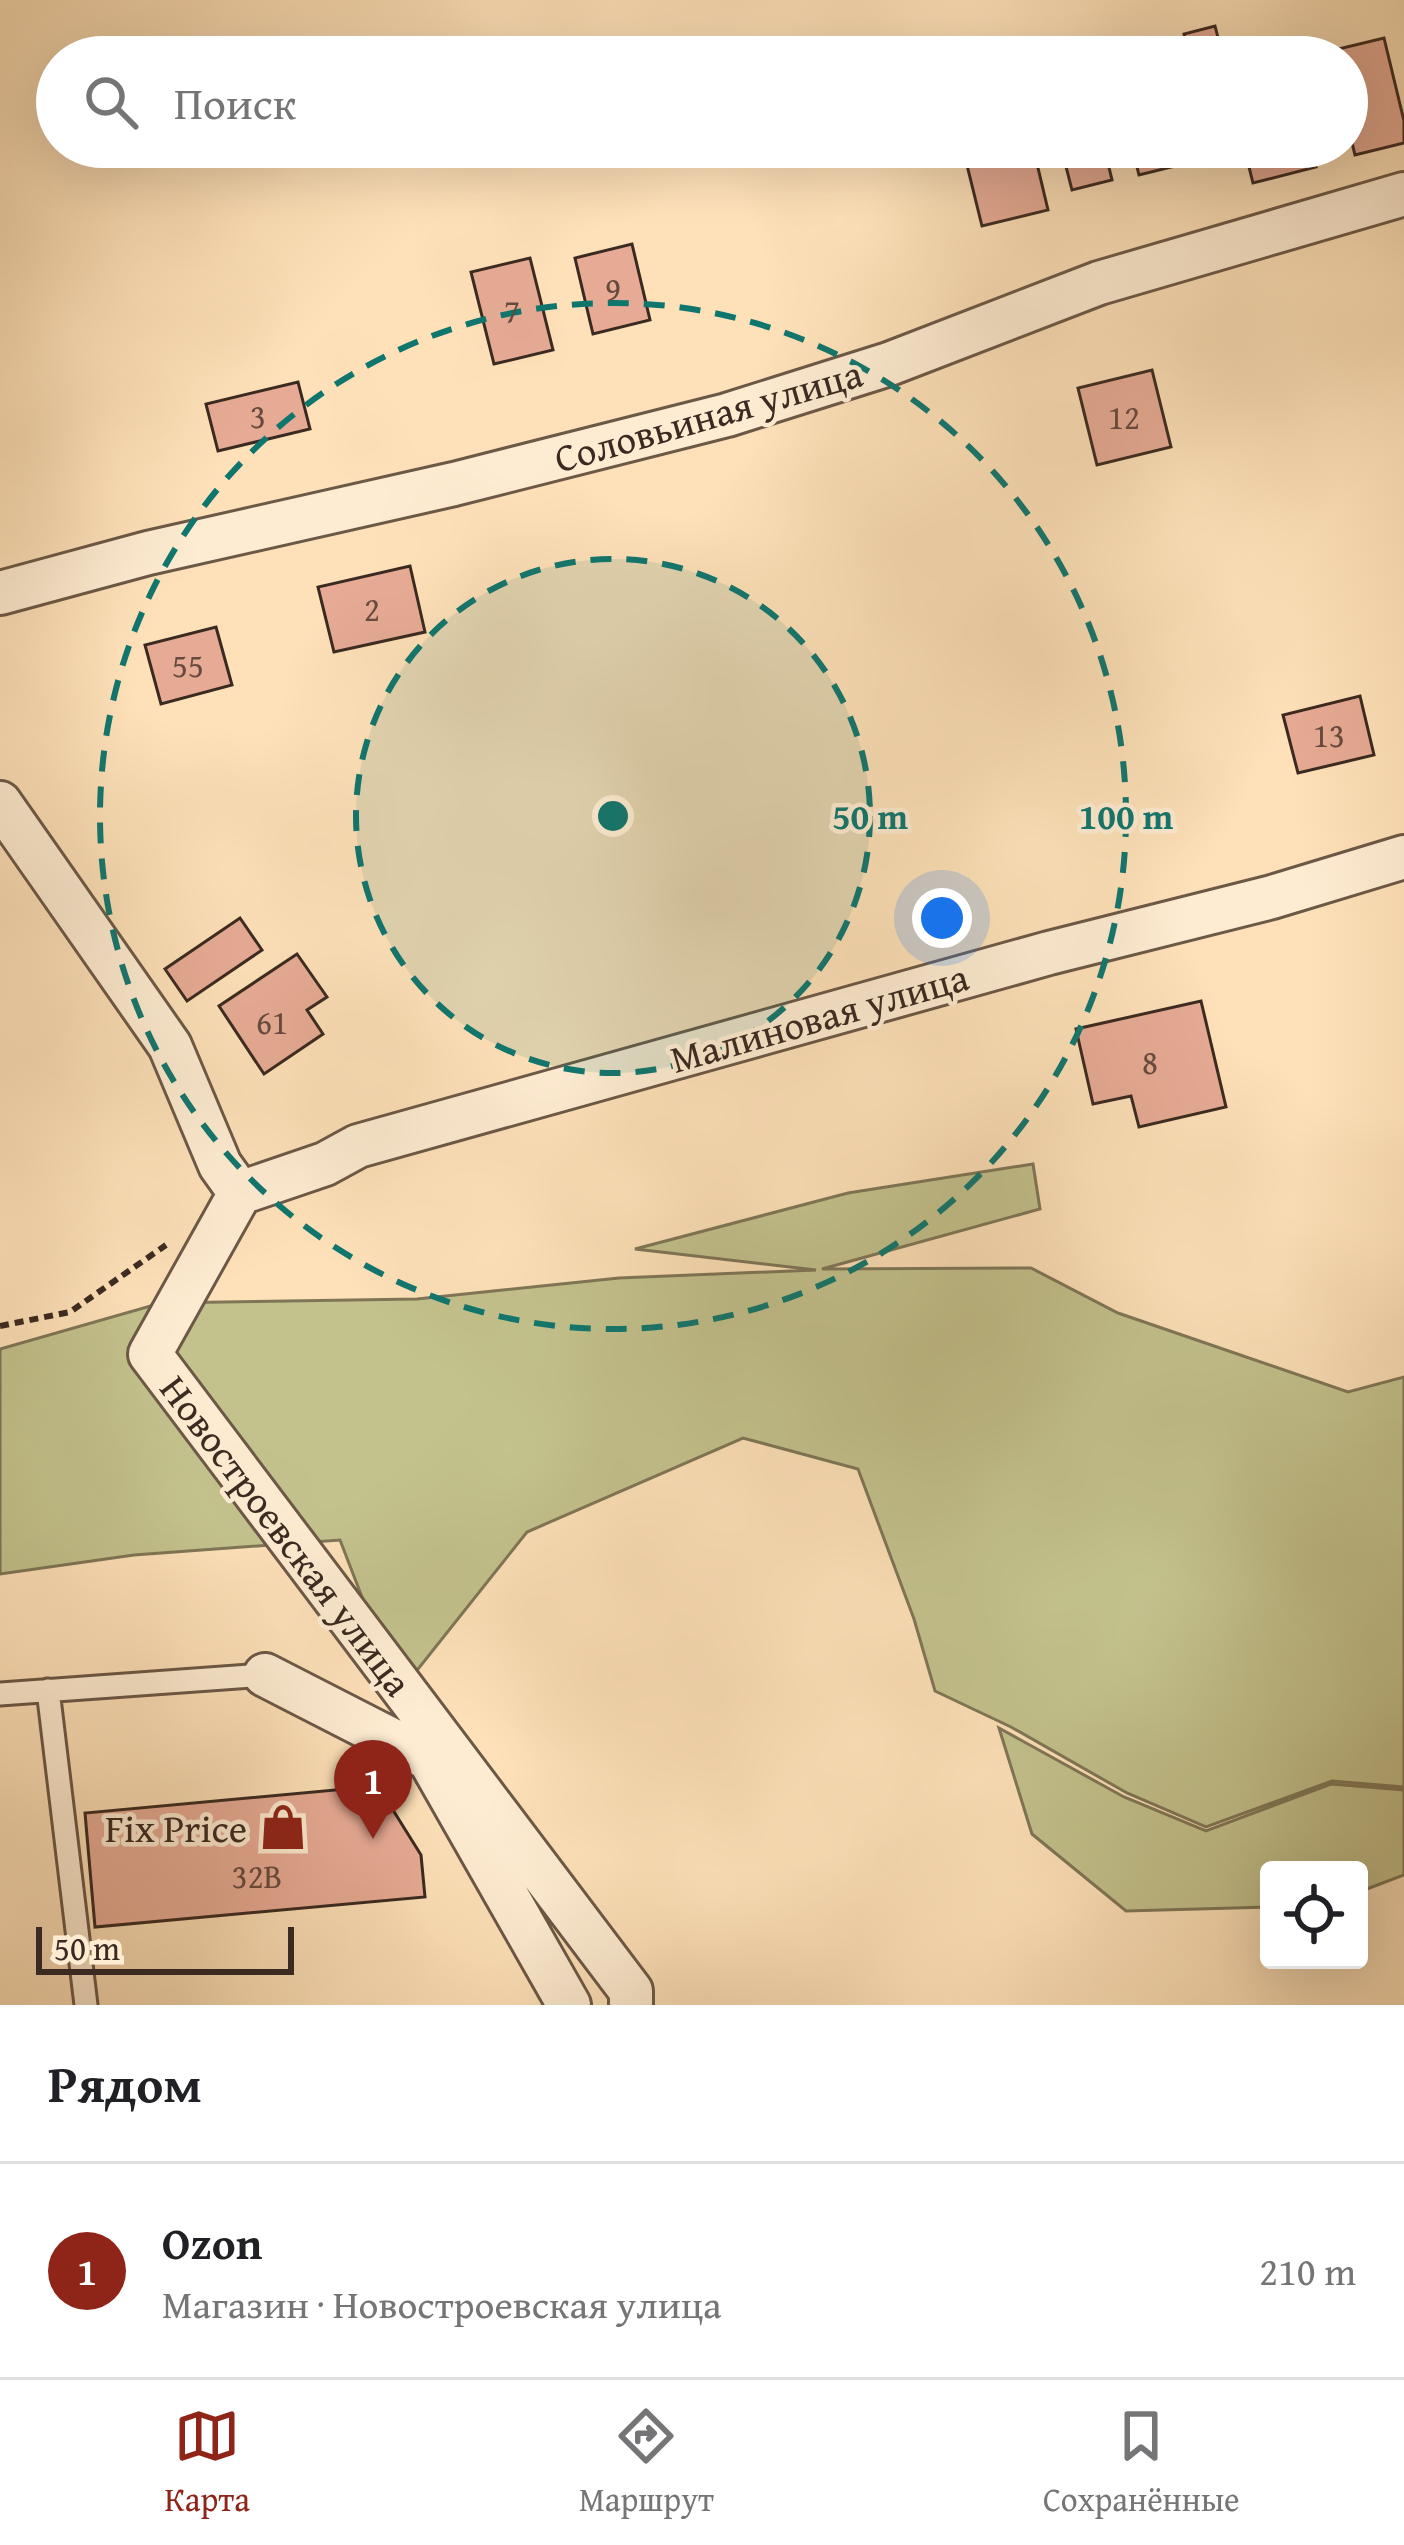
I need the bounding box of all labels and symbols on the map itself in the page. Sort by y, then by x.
house number: 9 [605,265,621,313]
house number: 7 [504,287,520,335]
street label: Соловьиная улица [547,344,869,486]
house number: 3 [250,392,266,440]
house number: 12 [1108,393,1140,441]
house number: 2 [364,585,380,633]
house number: 55 [172,641,204,689]
house number: 13 [1313,711,1345,759]
text: 50 m [832,789,908,842]
text: 100 m [1079,789,1174,842]
centre of rings [592,795,634,837]
your location [912,888,972,948]
street label: Малиновая улица [663,947,975,1087]
house number: 61 [256,998,288,1046]
house number: 8 [1142,1038,1158,1086]
street label: Новостроевская улица [147,1363,427,1708]
pin: 1 [334,1740,412,1839]
place label: Fix Price [105,1799,247,1856]
shop icon: Fix Price [258,1802,308,1852]
house number: 32В [232,1852,282,1900]
scale bar [36,1921,294,1974]

